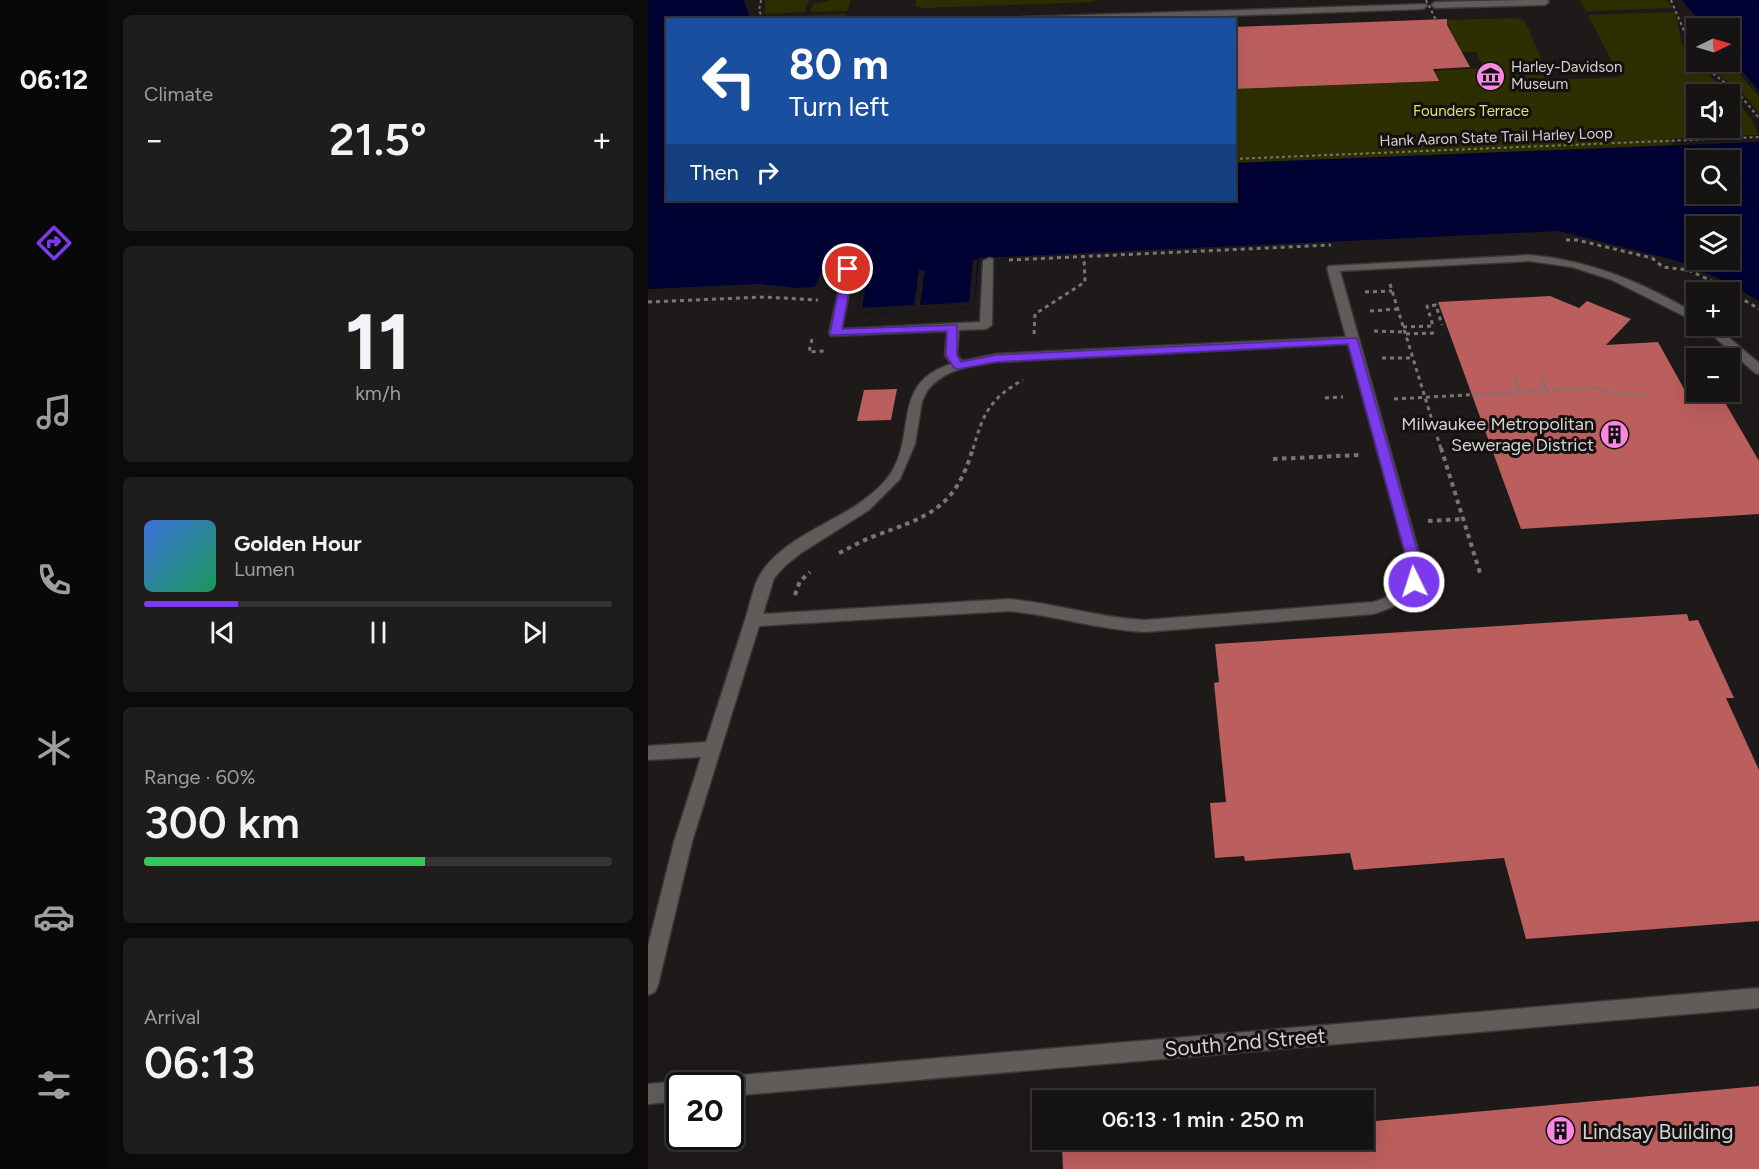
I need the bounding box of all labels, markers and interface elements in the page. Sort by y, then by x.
north arrow [1686,18,1740,72]
map controls [1686,18,1740,402]
text: 80 m [789,39,889,90]
icon: left [690,42,768,120]
place label: Harley-Davidson Museum [1511,58,1622,93]
museum icon: Harley-Davidson Museum [1474,60,1506,92]
text: 06:12 [20,63,88,96]
text: Climate [144,82,213,106]
button: sound [1686,84,1740,138]
text: Turn left [789,90,889,123]
park label: Founders Terrace [1413,102,1529,120]
text: 21.5° [329,112,427,166]
text: − [144,120,165,159]
text: + [591,120,612,159]
street label: Hank Aaron State Trail Harley Loop [1379,124,1613,150]
button: search [1686,150,1740,204]
icon: right [751,156,784,189]
text: Then [690,159,739,186]
button: layers [1686,216,1740,270]
icon: directions [33,222,75,264]
pin [822,243,873,294]
icon: arrive [831,252,864,285]
button: + [1686,282,1740,336]
text: 11 [345,295,411,389]
button: − [1686,348,1740,402]
text: km/h [355,381,401,405]
icon: music [33,391,75,433]
place label: Milwaukee Metropolitan Sewerage District [1401,413,1594,456]
building icon: Milwaukee Metropolitan Sewerage District [1599,418,1631,450]
text: Golden Hour [234,530,362,557]
position arrow [1382,550,1446,614]
text: Lumen [234,557,295,581]
icon: phone [33,559,75,601]
icon: previous [206,616,239,649]
icon: pause [362,616,395,649]
icon: next [518,616,551,649]
icon: climate [33,727,75,769]
text: Range · 60% [144,765,255,789]
text: 300 km [144,795,300,849]
icon: car [33,896,75,938]
text: Arrival [144,1005,200,1029]
street label: South 2nd Street [1164,1023,1327,1061]
text: 06:13 [144,1035,255,1089]
icon: filters [33,1064,75,1106]
speed limit sign: 20 [666,1072,744,1150]
text: 06:13 · 1 min · 250 m [1102,1106,1304,1133]
building icon: Lindsay Building [1545,1115,1577,1147]
place label: Lindsay Building [1582,1119,1734,1144]

